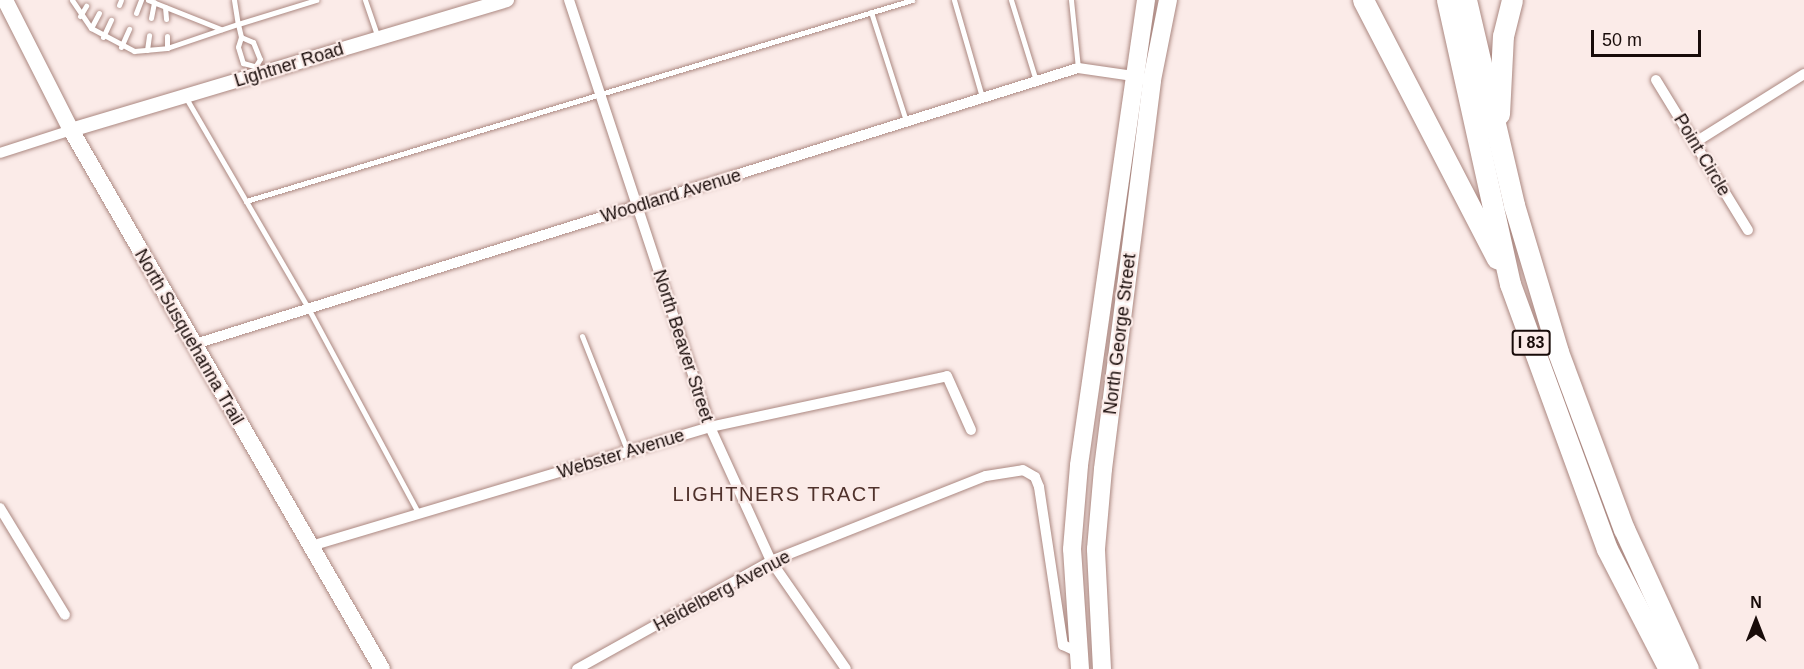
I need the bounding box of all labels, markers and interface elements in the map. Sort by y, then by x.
scale bar [1594,18,1704,56]
text: 50 m [1602,30,1642,50]
street label: Lightner Road [232,38,346,92]
street label: Point Circle [1669,110,1735,200]
street label: Woodland Avenue [598,164,744,228]
street label: North Susquehanna Trail [130,245,248,429]
street label: North George Street [1099,252,1141,416]
street label: North Beaver Street [648,267,718,425]
road number: I 83 [1512,330,1550,356]
street label: Webster Avenue [555,424,687,484]
district label: LIGHTNERS TRACT [672,482,882,506]
street label: Heidelberg Avenue [649,546,795,636]
north arrow [1726,591,1786,651]
text: N [1750,594,1762,611]

